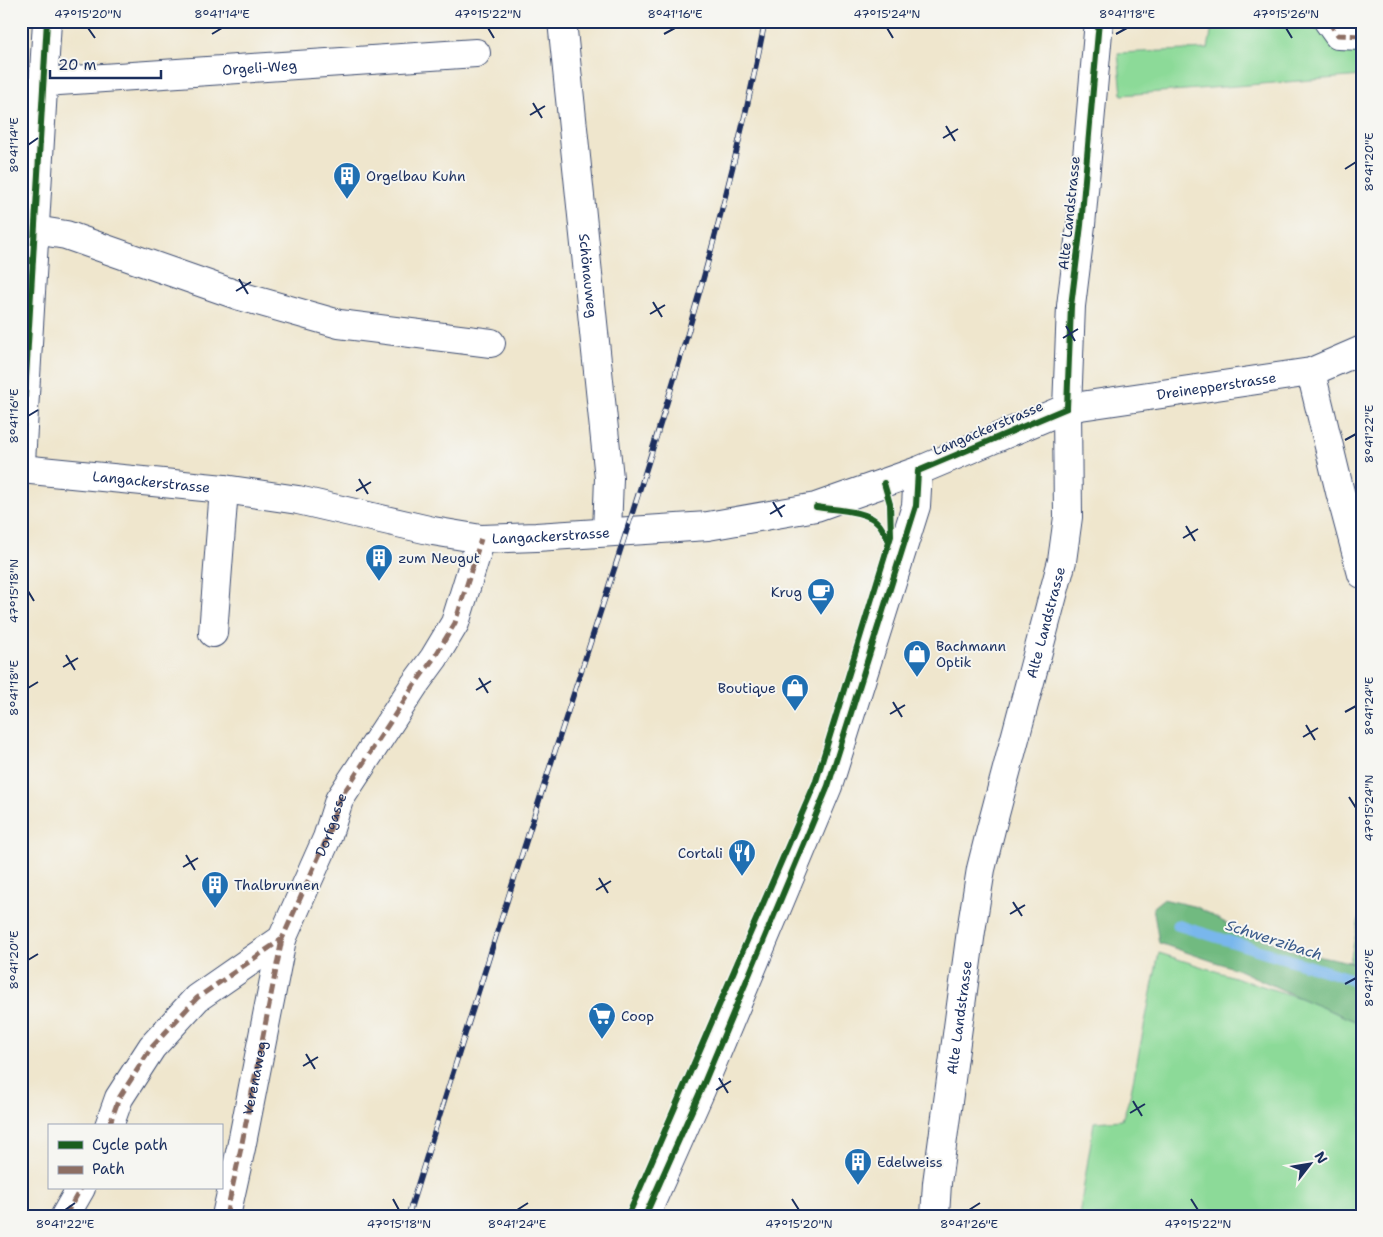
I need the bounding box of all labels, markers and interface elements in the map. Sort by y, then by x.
text: 47°15'20"N [54,6,122,22]
text: 8°41'14"E [194,6,250,22]
text: 47°15'22"N [455,6,522,22]
text: 8°41'16"E [647,6,703,22]
text: 47°15'24"N [854,6,920,22]
text: 8°41'18"E [1099,6,1155,22]
text: 47°15'26"N [1253,6,1319,22]
scale bar [50,48,161,80]
text: 20 m [58,55,97,75]
street label: Orgeli-Weg [222,56,297,79]
text: 8°41'14"E [6,117,22,173]
text: 8°41'20"E [1361,132,1377,192]
street label: Alte Landstrasse [1054,155,1084,271]
building icon: Orgelbau Kuhn [332,161,362,200]
place label: Orgelbau Kuhn [366,167,466,185]
street label: Schönauweg [575,233,601,319]
street label: Dreinepperstrasse [1155,368,1277,404]
text: 8°41'16"E [6,388,22,444]
street label: Langackerstrasse [930,397,1046,459]
text: 8°41'22"E [1361,405,1377,463]
street label: Langackerstrasse [92,467,211,497]
street label: Langackerstrasse [492,523,611,548]
building icon: zum Neugut [364,543,394,582]
place label: zum Neugut [398,549,480,567]
text: 47°15'18"N [6,559,22,623]
street label: Alte Landstrasse [1022,565,1069,680]
cafe icon: Krug [806,577,836,616]
place label: Krug [771,583,802,601]
place label: Bachmann Optik [936,637,1006,671]
shop icon: Bachmann Optik [902,639,932,678]
text: 8°41'18"E [6,660,22,716]
shop icon: Boutique [780,673,810,712]
text: 8°41'24"E [1361,677,1377,735]
place label: Boutique [718,679,776,697]
text: 47°15'24"N [1361,775,1377,841]
street label: Dorfgasse [311,789,351,859]
restaurant icon: Cortali [727,838,757,877]
place label: Cortali [678,844,723,862]
building icon: Thalbrunnen [200,870,230,909]
place label: Thalbrunnen [234,876,320,894]
water label: Schwerzibach [1223,915,1325,965]
text: 8°41'20"E [6,930,22,990]
text: 8°41'26"E [1361,949,1377,1007]
street label: Alte Landstrasse [943,960,976,1076]
supermarket icon: Coop [587,1001,617,1040]
place label: Coop [621,1007,654,1025]
street label: Verenaweg [239,1039,271,1116]
legend [48,1124,222,1190]
text: Cycle path [92,1135,168,1155]
north arrow [1286,1140,1336,1190]
building icon: Edelweiss [843,1147,873,1186]
text: N [1311,1148,1332,1167]
place label: Edelweiss [877,1153,943,1171]
text: Path [92,1159,125,1179]
text: 8°41'22"E [36,1216,94,1232]
text: 47°15'18"N [367,1216,431,1232]
text: 8°41'24"E [488,1216,546,1232]
text: 47°15'20"N [765,1216,833,1232]
text: 8°41'26"E [940,1216,998,1232]
text: 47°15'22"N [1165,1216,1232,1232]

